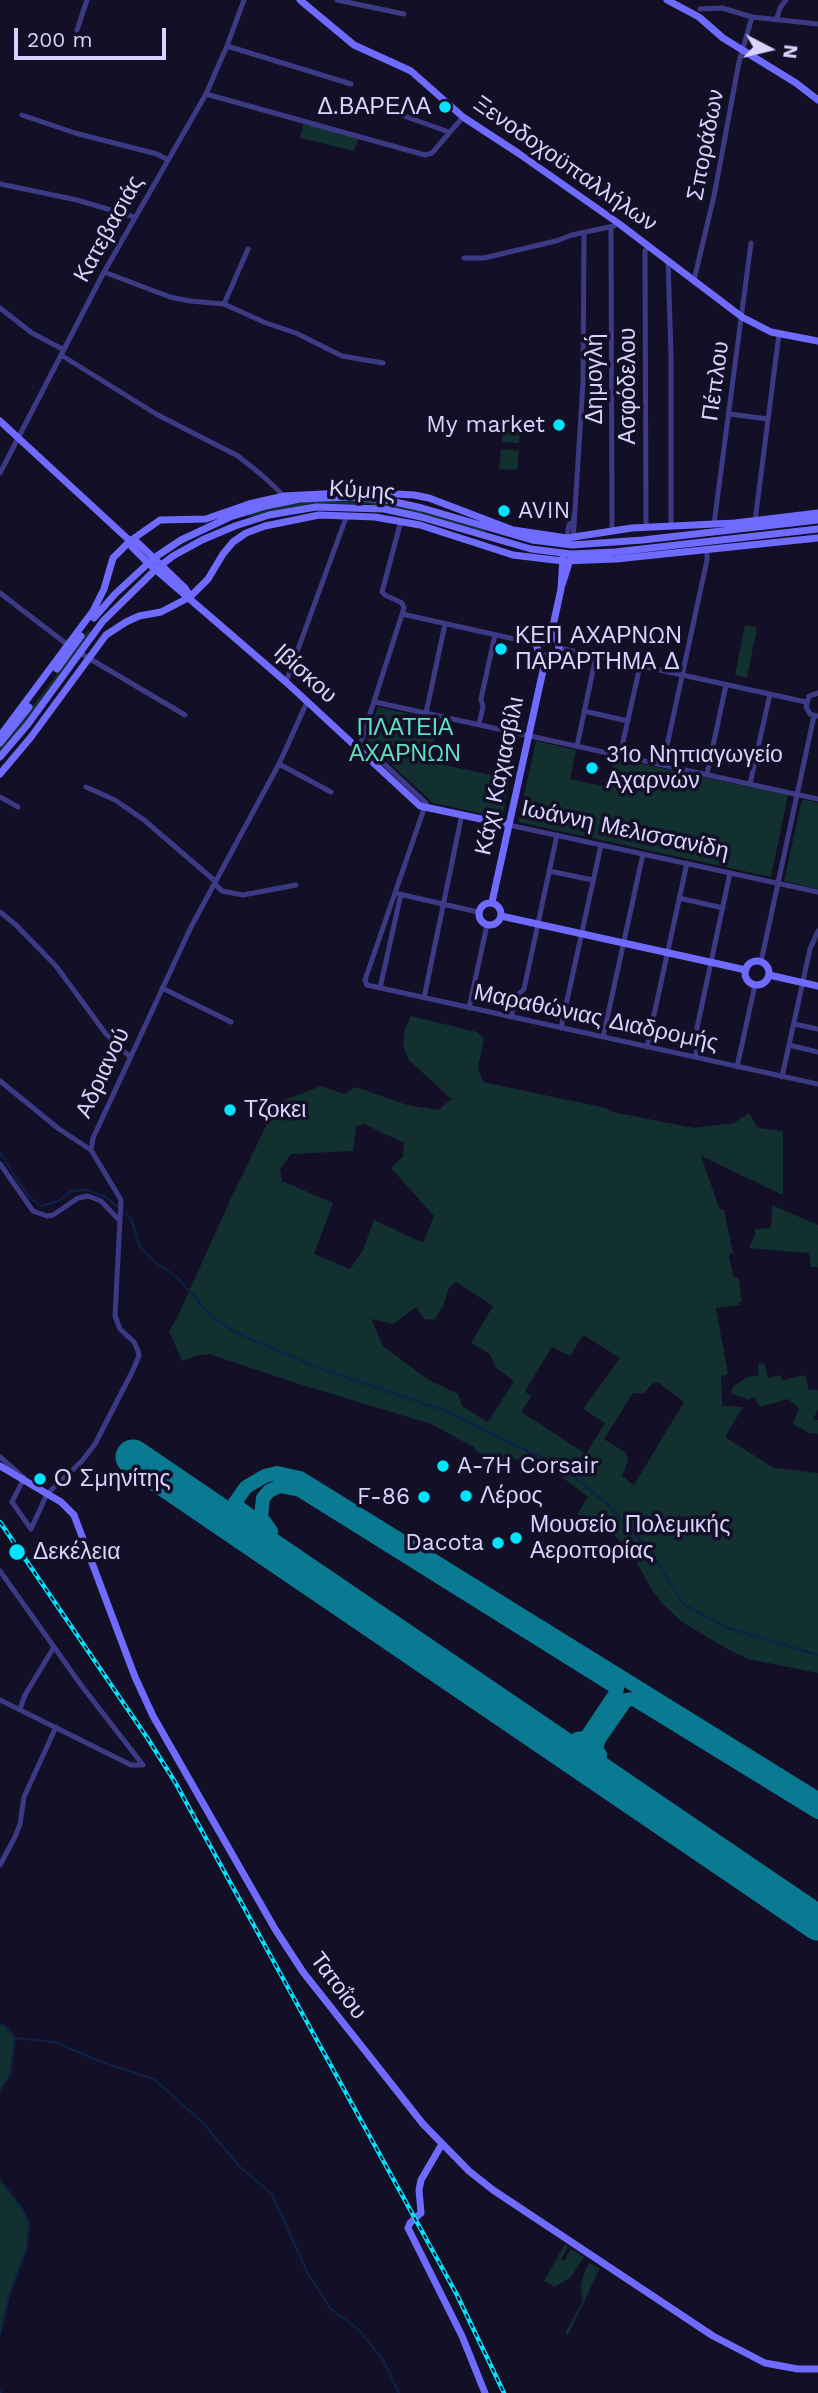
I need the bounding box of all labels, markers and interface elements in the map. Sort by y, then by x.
scale bar [18,14,170,58]
north arrow [734,14,804,84]
text: 200 m [27,27,93,52]
text: N [778,43,803,60]
street label: Σποράδων [682,87,730,203]
street label: Ξενοδοχοϋπαλλήλων [468,90,662,238]
place label: Δ.ΒΑΡΕΛΑ [317,93,431,121]
marker: Δ.ΒΑΡΕΛΑ [437,99,453,115]
street label: Κατεβασιάς [68,171,150,287]
street label: Ασφόδελου [614,328,642,444]
street label: Δημογλή [581,333,609,425]
street label: Πέπλου [697,339,735,423]
place label: My market [426,411,545,439]
marker: My market [551,417,567,433]
street label: Κύμης [328,475,396,507]
place label: AVIN [518,497,570,525]
marker: AVIN [496,503,512,519]
place label: ΚΕΠ ΑΧΑΡΝΩΝ ΠΑΡΑΡΤΗΜΑ Δ [515,622,682,676]
street label: Ιβίσκου [268,638,342,710]
marker: ΚΕΠ ΑΧΑΡΝΩΝ ΠΑΡΑΡΤΗΜΑ Δ [493,641,509,657]
street label: Κάχι Καχιασβίλι [470,694,530,858]
park label: ΠΛΑΤΕΙΑ ΑΧΑΡΝΩΝ [349,714,461,768]
place label: 31ο Νηπιαγωγείο Αχαρνών [606,741,783,795]
marker: 31ο Νηπιαγωγείο Αχαρνών [584,760,600,776]
street label: Ιωάννη Μελισσανίδη [519,795,731,865]
street label: Μαραθώνιας Διαδρομής [471,979,721,1057]
street label: Αδριανού [70,1023,136,1123]
place label: Τζοκει [244,1096,306,1124]
marker: Τζοκει [222,1102,238,1118]
place label: A-7H Corsair [457,1452,599,1480]
marker: A-7H Corsair [435,1458,451,1474]
place label: Ο Σμηνίτης [54,1465,171,1493]
marker: Ο Σμηνίτης [32,1471,48,1487]
place label: Λέρος [480,1482,543,1510]
place label: F-86 [357,1483,410,1511]
marker: Λέρος [458,1488,474,1504]
marker: F-86 [416,1489,432,1505]
place label: Μουσείο Πολεμικής Αεροπορίας [530,1511,730,1565]
place label: Dacota [405,1529,484,1557]
marker: Μουσείο Πολεμικής Αεροπορίας [508,1530,524,1546]
marker: Dacota [490,1535,506,1551]
place label: Δεκέλεια [33,1538,121,1566]
marker: Δεκέλεια [7,1542,27,1562]
street label: Τατοΐου [304,1947,372,2025]

